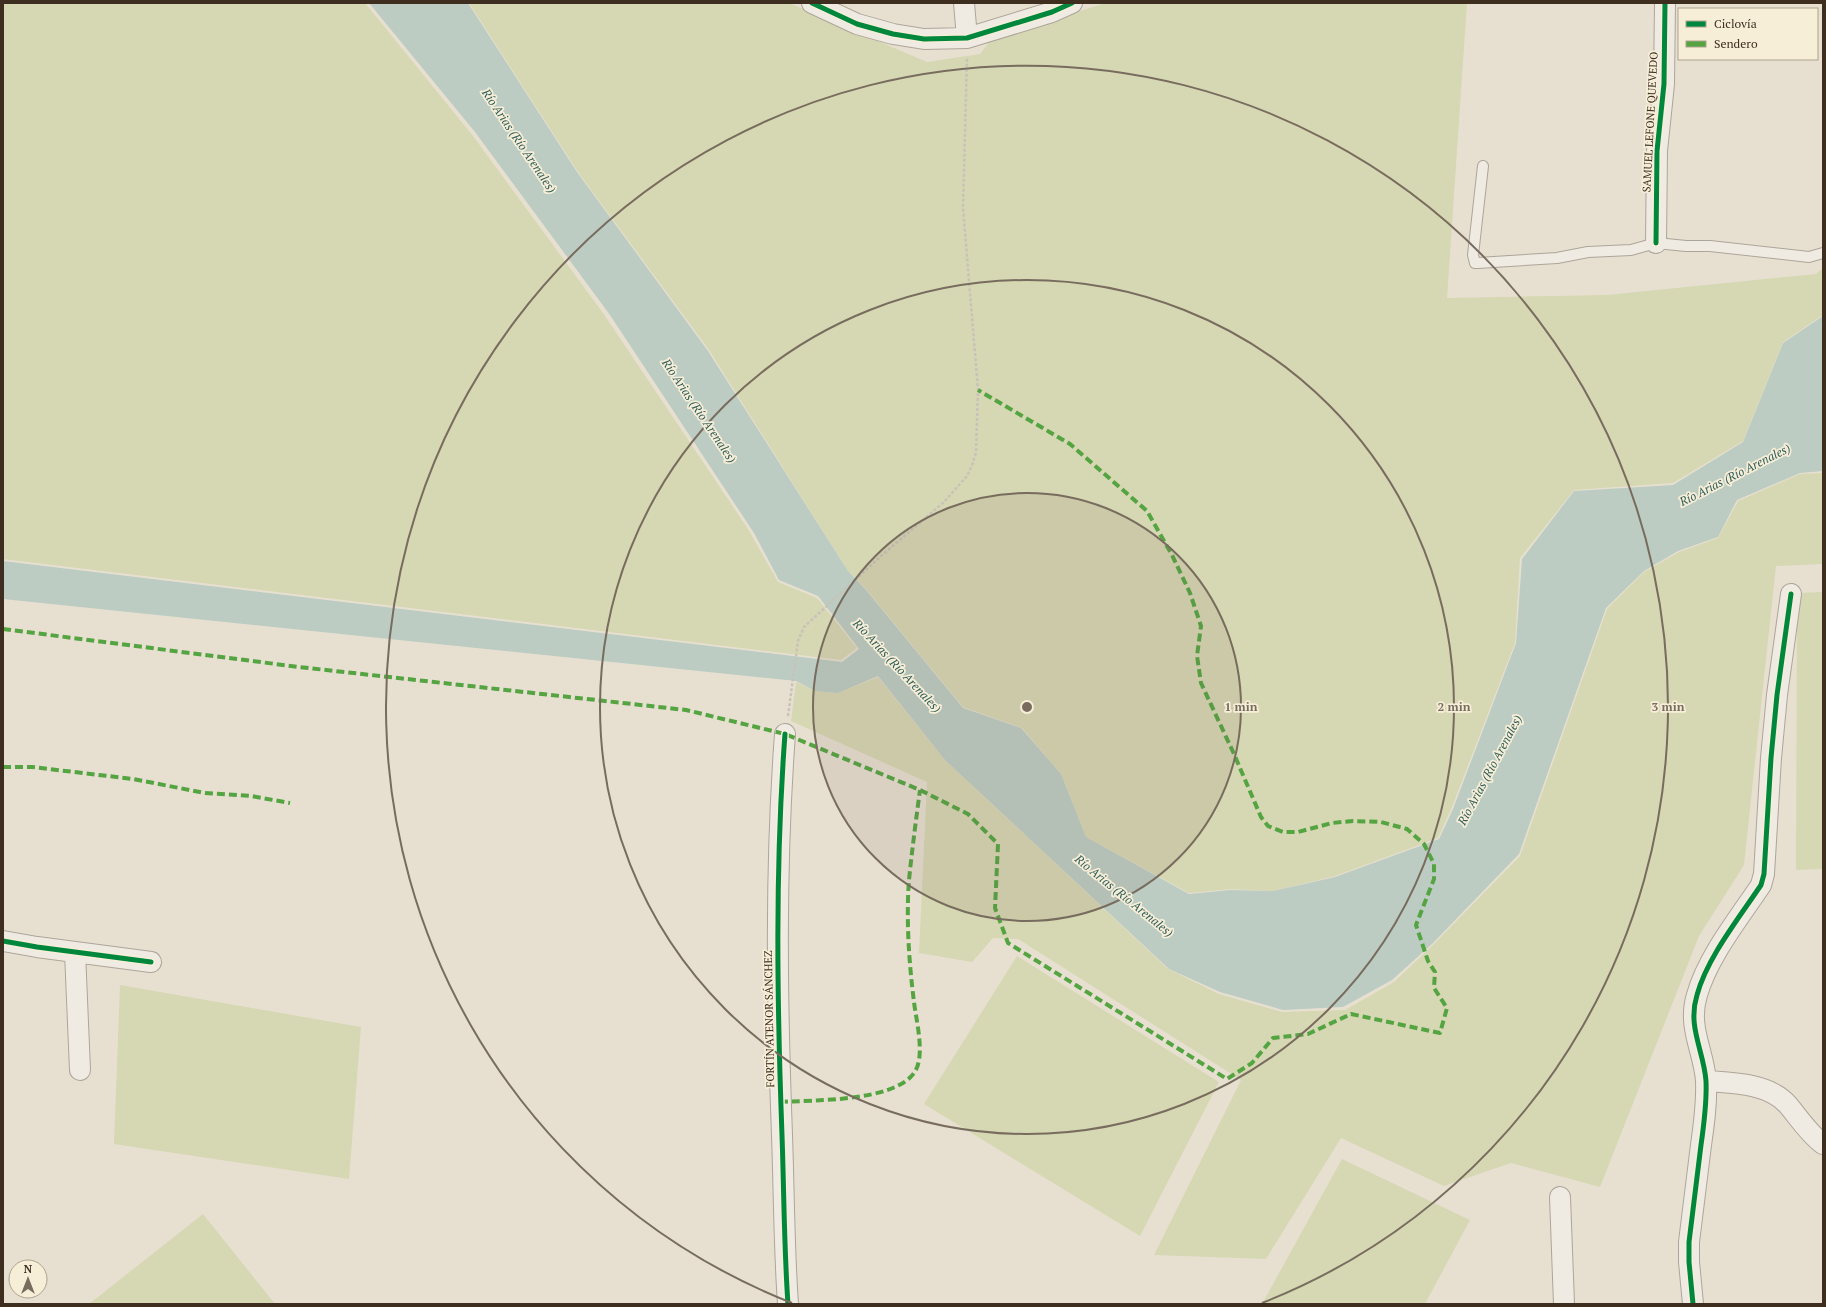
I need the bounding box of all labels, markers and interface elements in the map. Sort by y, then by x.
legend [1678,8,1818,60]
text: Ciclovía [1714,16,1757,31]
text: Sendero [1714,36,1758,51]
street label: SAMUEL LEFONE QUEVEDO [1639,51,1661,193]
water label: Río Arias (Río Arenales) [478,85,560,196]
water label: Río Arias (Río Arenales) [658,355,740,466]
water label: Río Arias (Río Arenales) [1676,440,1793,509]
water label: Río Arias (Río Arenales) [849,615,945,716]
text: 1 min [1225,699,1258,714]
text: 2 min [1438,699,1471,714]
text: 3 min [1652,699,1685,714]
centre of rings [1020,700,1034,714]
water label: Río Arias (Río Arenales) [1454,712,1525,828]
water label: Río Arias (Río Arenales) [1071,851,1177,940]
street label: FORTÍN ATENOR SÁNCHEZ [761,950,777,1088]
north arrow [8,1259,48,1299]
text: N [24,1262,33,1276]

